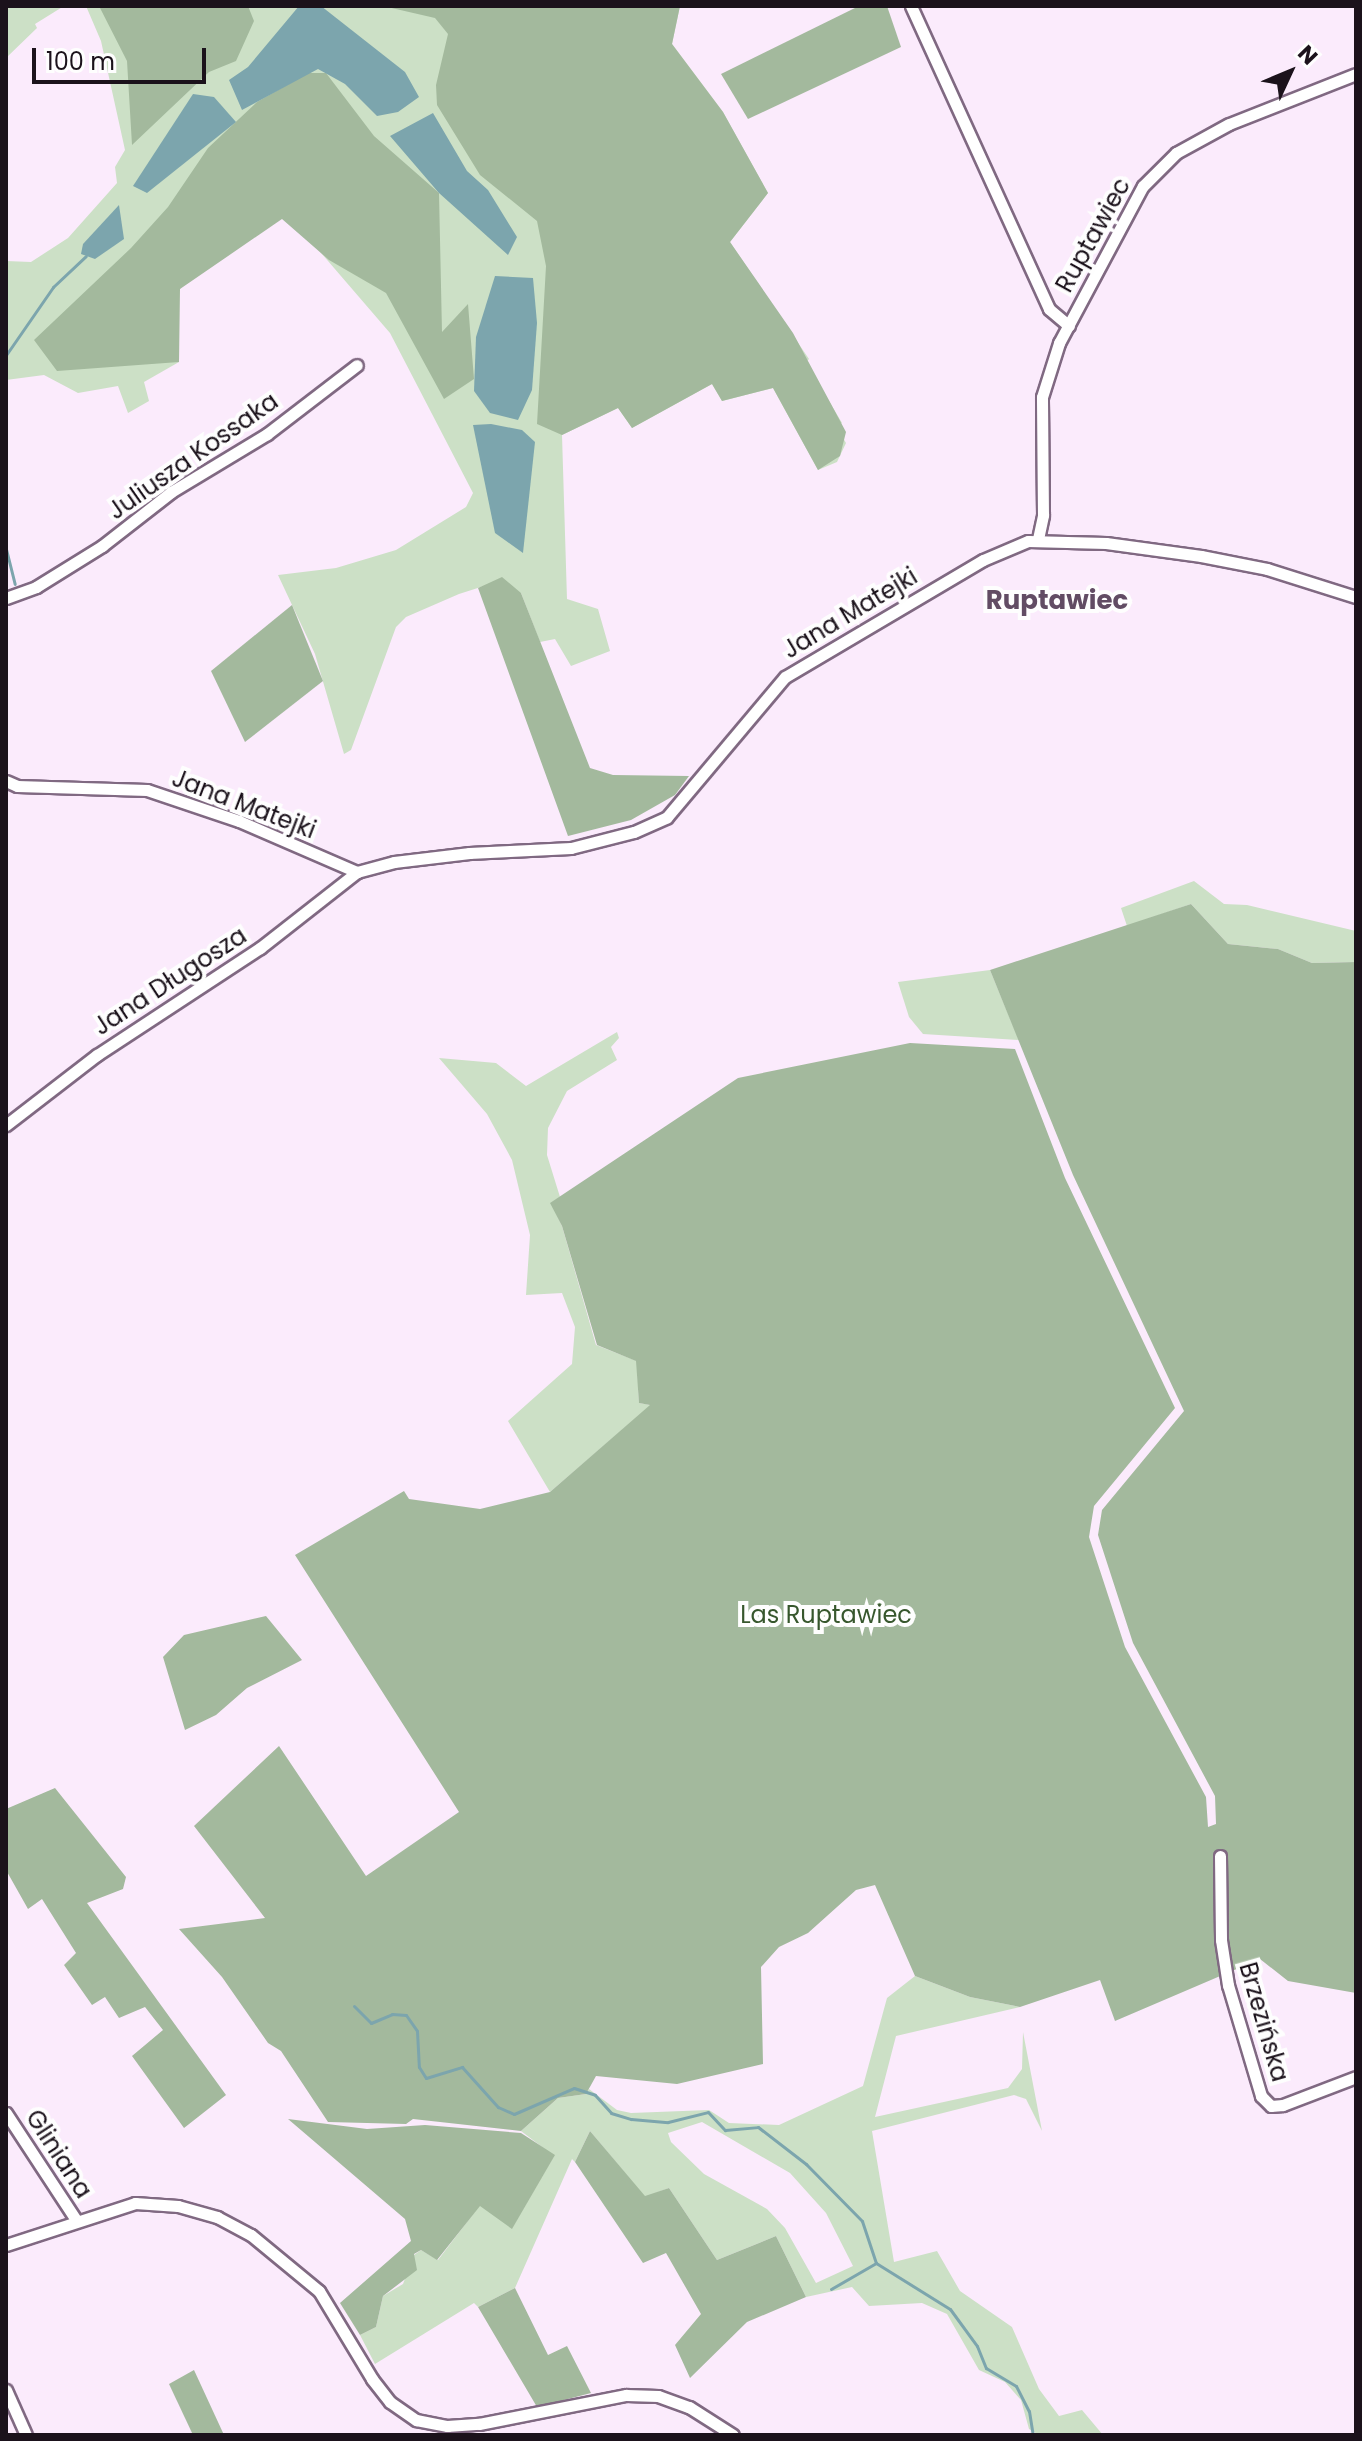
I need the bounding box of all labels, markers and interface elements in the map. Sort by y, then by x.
scale bar [36,32,210,82]
north arrow [1250,32,1330,112]
text: N [1291,38,1325,72]
text: 100 m [46,45,115,78]
street label: Ruptawiec [1050,173,1136,297]
street label: Juliusza Kossaka [102,387,284,525]
street label: Jana Matejki [778,562,922,664]
district label: Ruptawiec [986,585,1128,617]
street label: Jana Matejki [168,763,320,845]
street label: Jana Długosza [88,921,252,1041]
park label: Las Ruptawiec [740,1601,912,1629]
street label: Brzezińska [1233,1959,1295,2085]
street label: Gliniana [20,2104,98,2204]

